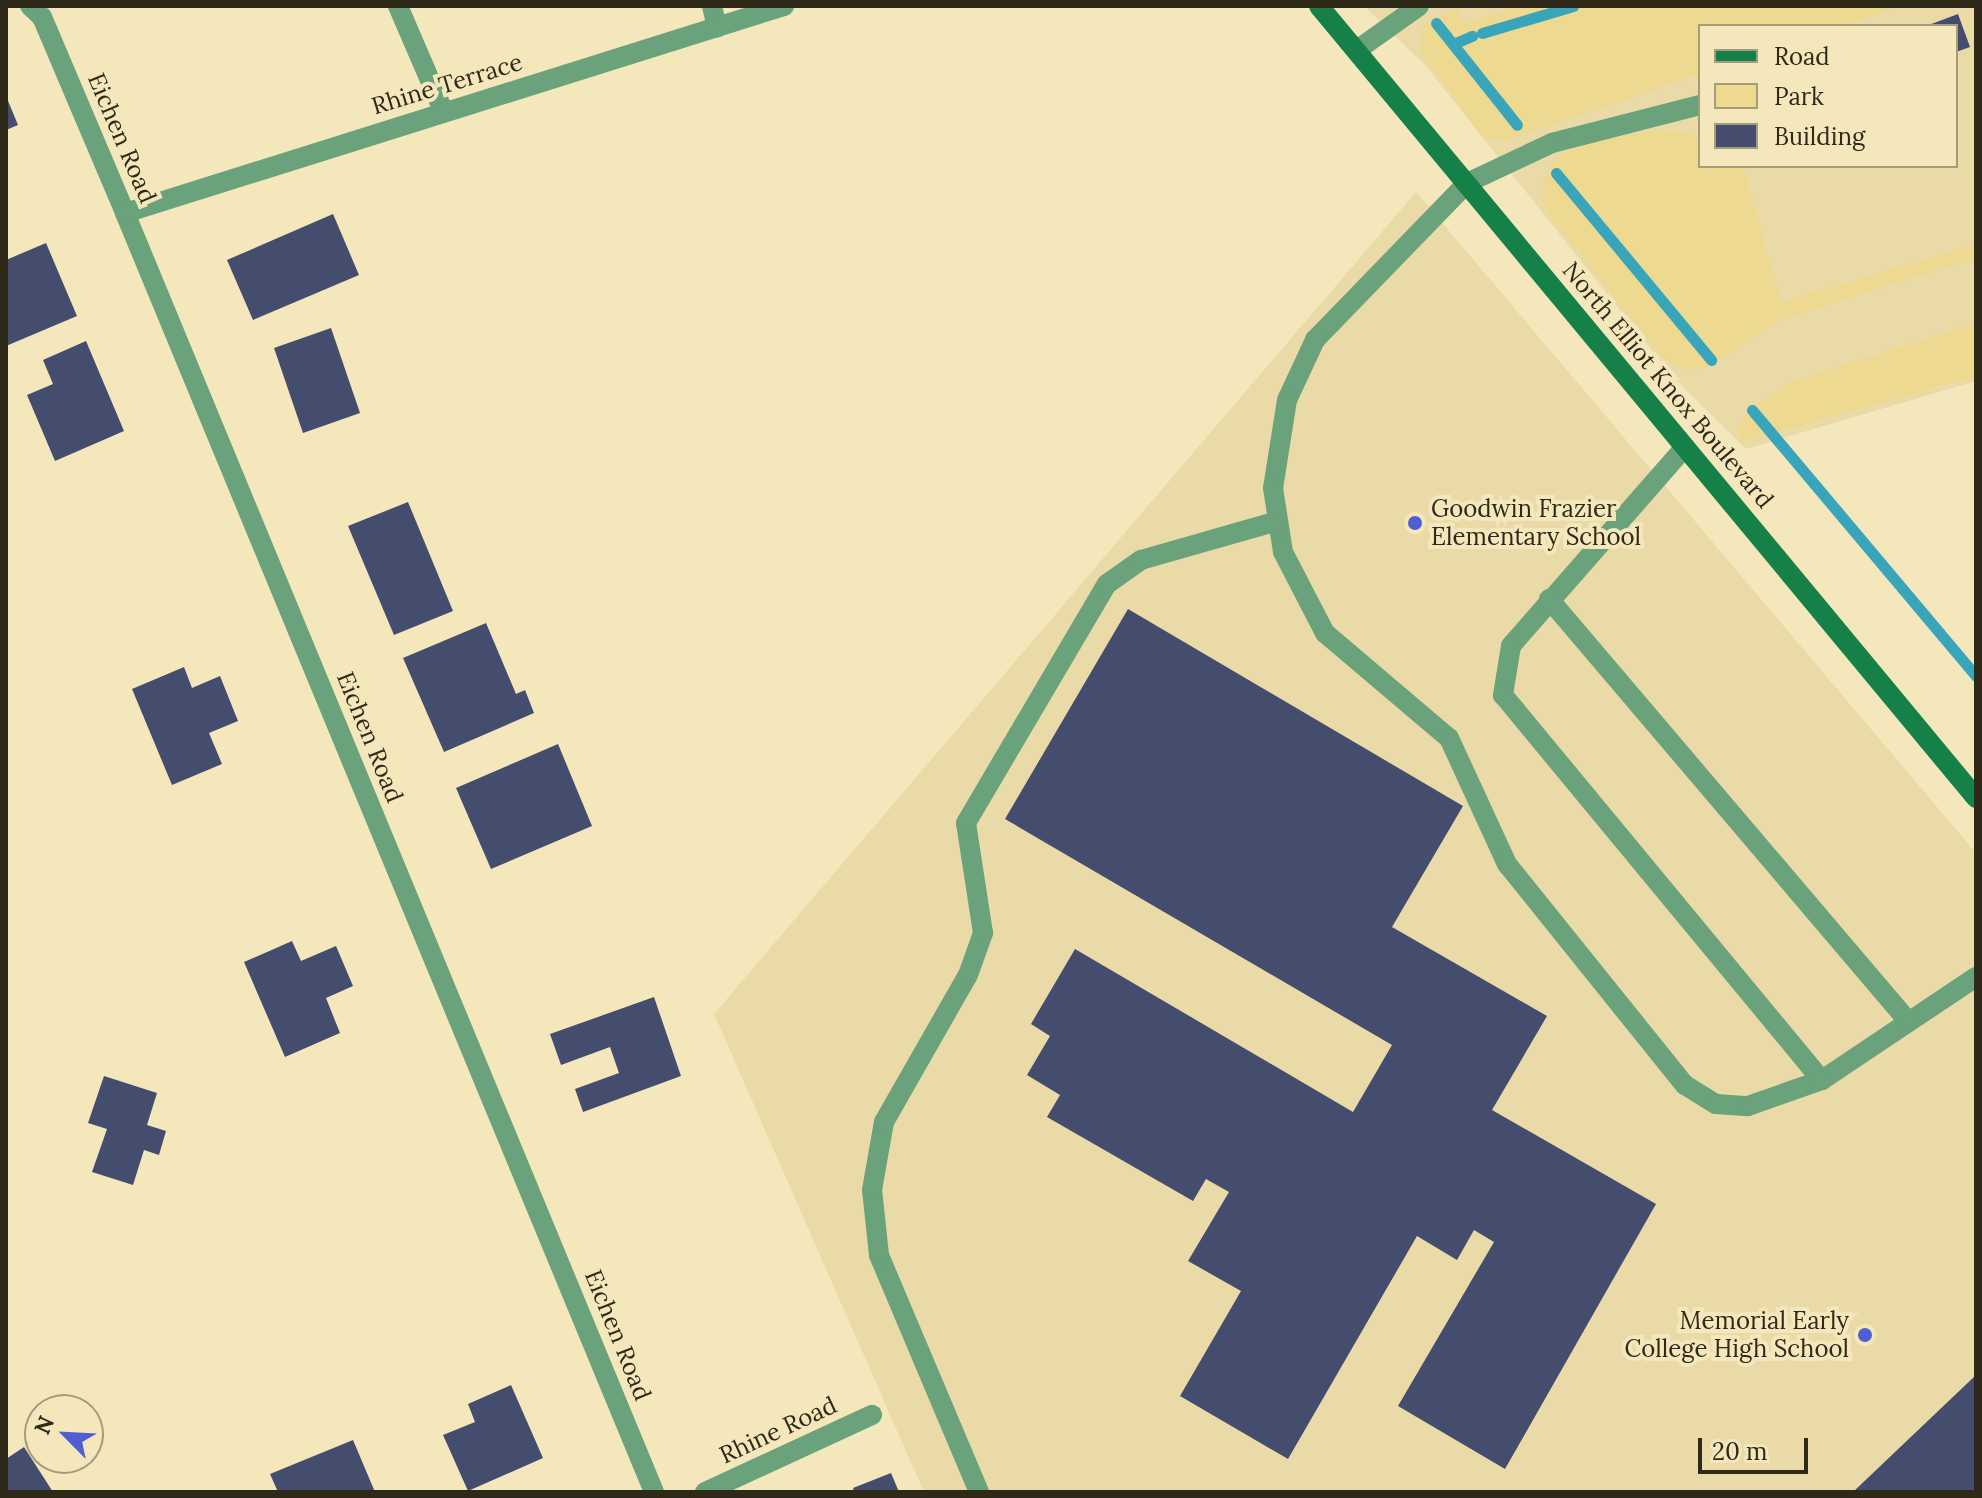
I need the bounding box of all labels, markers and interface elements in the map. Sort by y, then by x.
legend [1698,24,1958,168]
text: Road [1774,41,1830,72]
street label: Rhine Terrace [368,47,526,121]
street label: Eichen Road [82,69,162,207]
text: Park [1774,81,1824,112]
text: Building [1774,121,1865,152]
street label: North Elliot Knox Boulevard [1557,256,1779,514]
place label: Goodwin Frazier Elementary School [1431,495,1641,551]
marker: Goodwin Frazier Elementary School [1406,514,1424,532]
street label: Eichen Road [331,667,409,807]
street label: Eichen Road [579,1265,657,1405]
place label: Memorial Early College High School [1624,1307,1849,1363]
marker: Memorial Early College High School [1856,1326,1874,1344]
street label: Rhine Road [715,1390,841,1470]
north arrow [24,1394,104,1474]
text: N [28,1412,60,1439]
scale bar [1702,1422,1812,1472]
text: 20 m [1712,1436,1768,1467]

